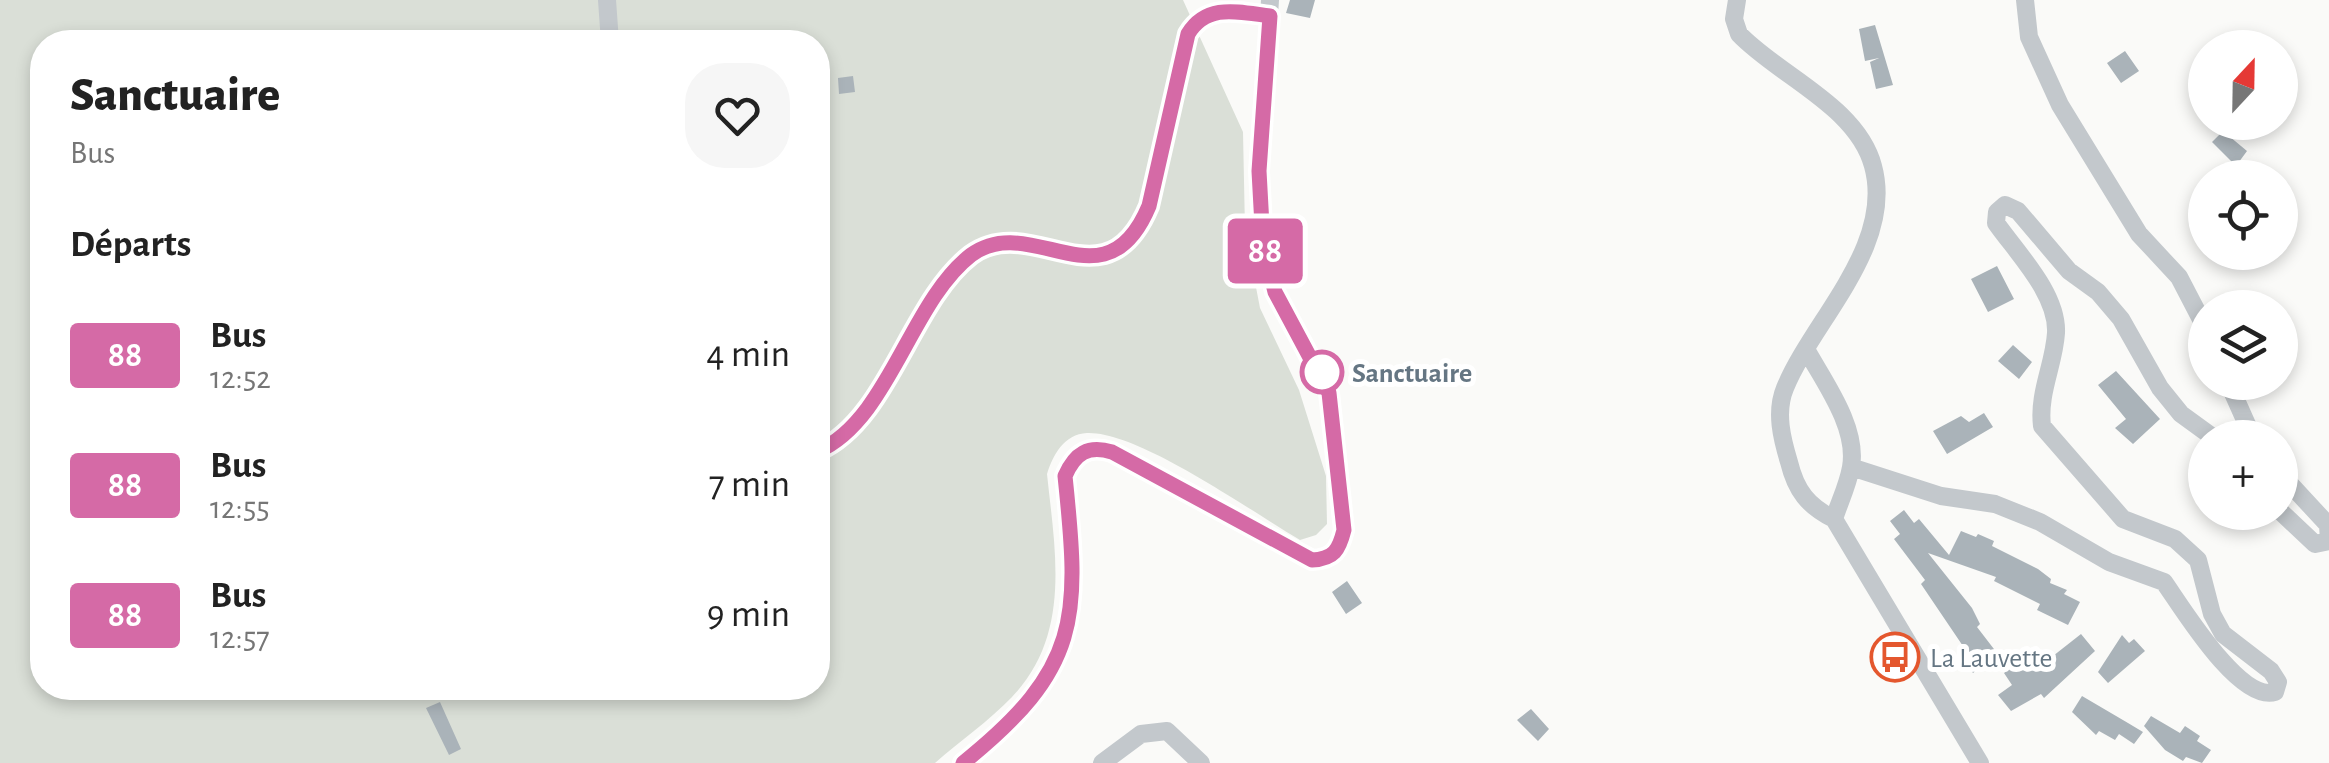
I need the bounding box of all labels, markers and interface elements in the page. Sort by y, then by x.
north arrow [2188,30,2298,140]
map controls [2188,30,2298,530]
button: heart [685,63,790,168]
text: Sanctuaire [70,72,280,120]
text: Bus [70,137,115,169]
button: locate [2188,160,2298,270]
line badge: 88 [1220,218,1310,284]
text: Départs [70,226,191,264]
text: 88 [1248,234,1282,269]
button: layers [2188,290,2298,400]
text: Bus [210,317,266,355]
text: 4 min [706,336,790,374]
text: 88 [108,338,142,373]
marker: Sanctuaire [1301,351,1343,393]
place label: Sanctuaire [1352,360,1472,388]
text: 12:52 [210,362,271,394]
button: + [2188,420,2298,530]
text: Bus [210,447,266,485]
text: 7 min [709,466,790,504]
text: 88 [108,468,142,503]
text: 12:55 [210,492,270,524]
text: Bus [210,577,266,615]
text: 9 min [707,596,790,634]
text: 88 [108,598,142,633]
text: 12:57 [210,622,270,654]
bus stop icon: La Lauvette [1869,631,1921,683]
place label: La Lauvette [1930,645,2052,673]

